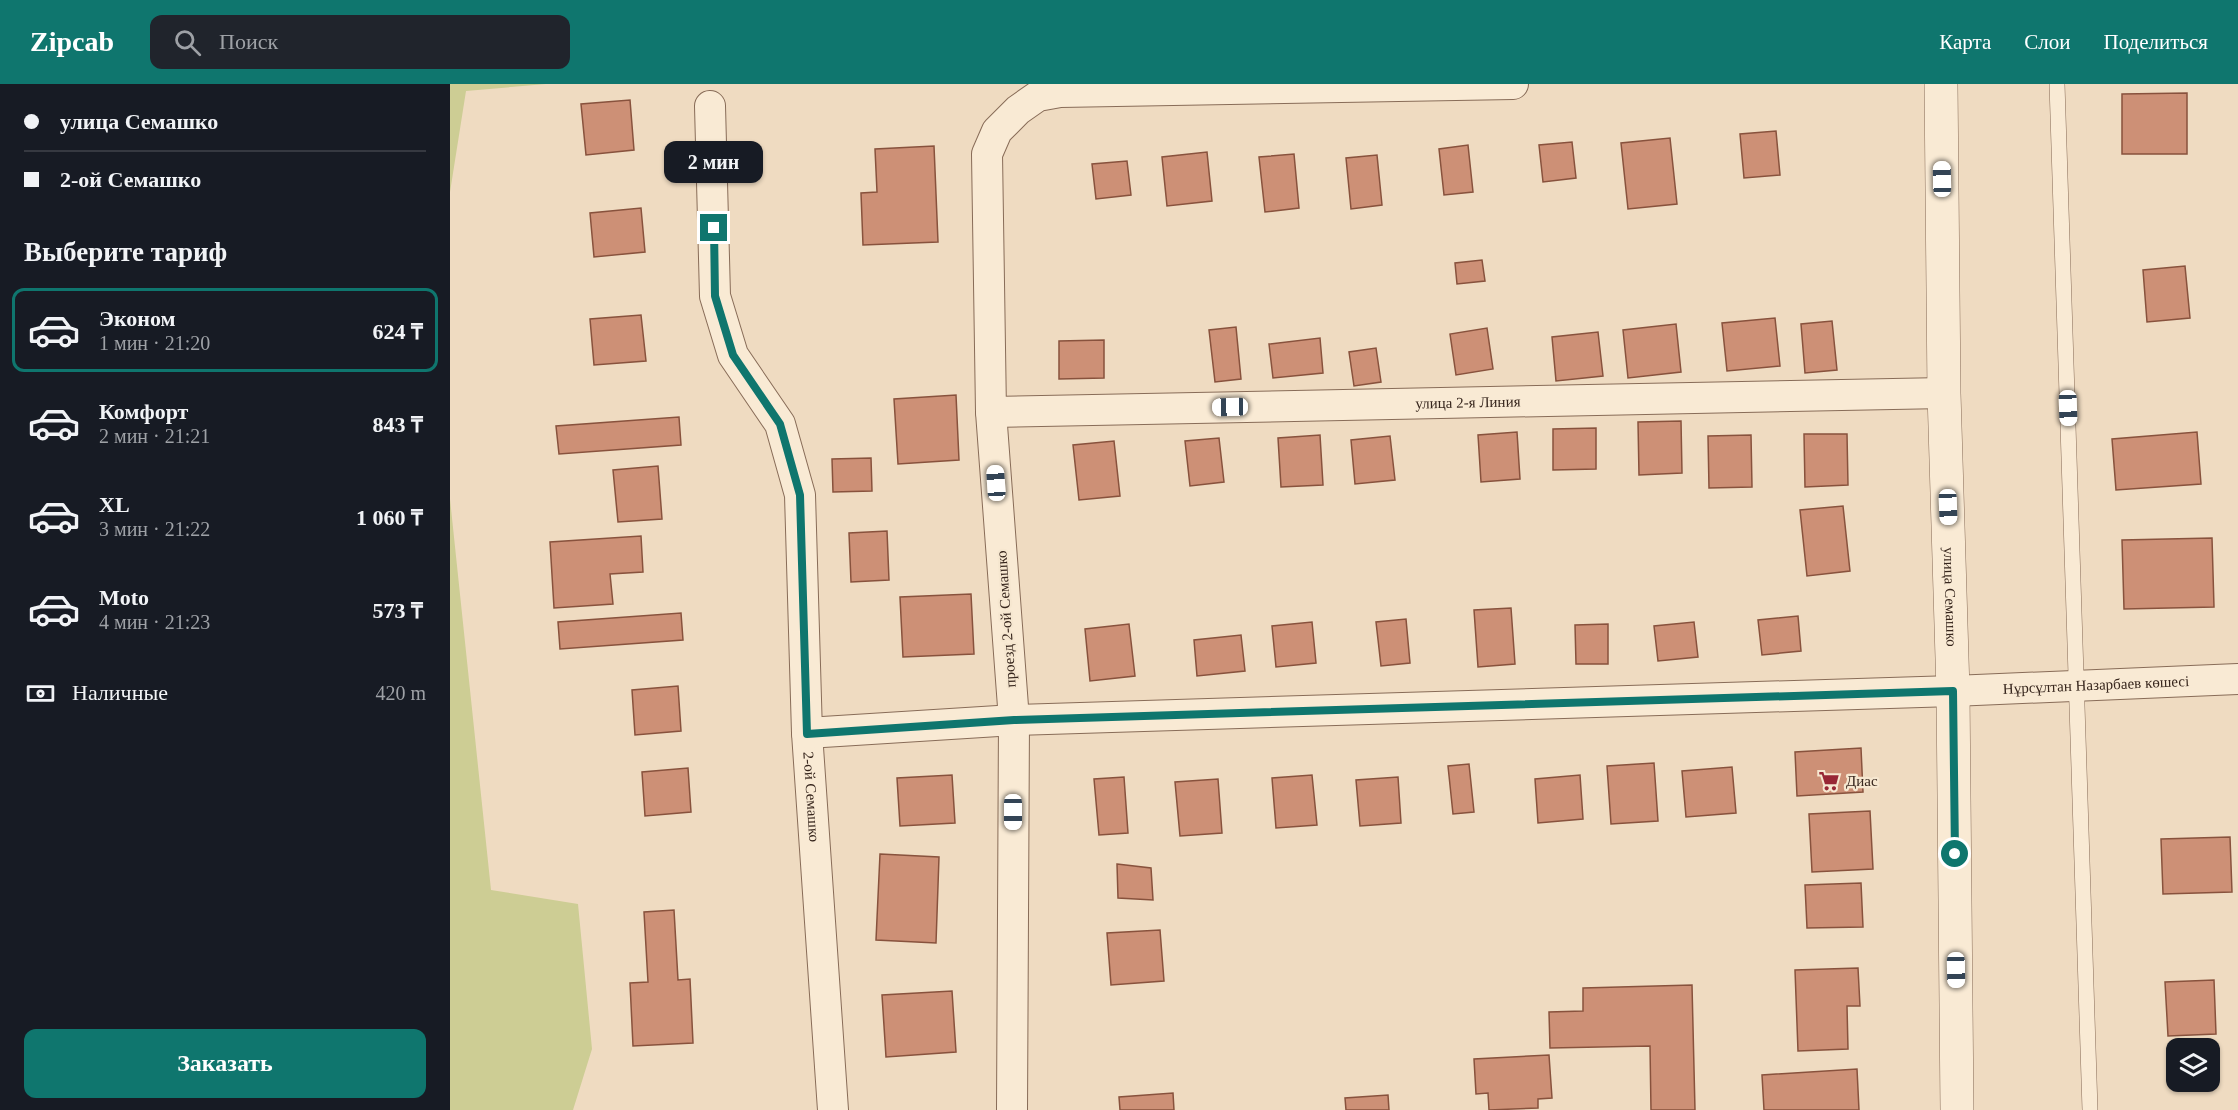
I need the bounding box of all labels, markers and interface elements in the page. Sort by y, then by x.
search box [150,15,570,69]
text: Zipcab [30,26,114,57]
icon: search [171,26,204,59]
text: Поиск [219,29,278,54]
text: Карта [1939,30,1991,54]
text: Слои [2024,30,2070,54]
text: Поделиться [2103,30,2208,54]
text: улица Семашко [60,109,218,134]
callout: 2 мин [664,141,764,183]
text: 2 мин [688,151,739,173]
car [1933,161,1951,197]
text: 2-ой Семашко [60,167,201,192]
route end [700,214,727,241]
text: Выберите тариф [24,237,227,267]
icon: car [27,303,81,357]
text: Эконом [99,306,176,331]
text: 624 ₸ [372,319,423,344]
text: 1 мин · 21:20 [99,332,210,354]
car [2058,390,2078,426]
street label: улица 2-я Линия [1415,393,1521,412]
icon: car [27,396,81,450]
car [1212,398,1248,416]
text: Комфорт [99,399,188,424]
text: 843 ₸ [372,412,423,437]
text: 2 мин · 21:21 [99,425,210,447]
car [986,464,1006,502]
icon: car [27,489,81,543]
car [1938,489,1958,525]
text: XL [99,492,130,517]
text: 1 060 ₸ [356,505,423,530]
text: 3 мин · 21:22 [99,518,210,540]
street label: улица Семашко [1941,547,1960,647]
street label: проезд 2-ой Семашко [993,550,1019,688]
icon: car [27,582,81,636]
text: Moto [99,585,149,610]
text: 573 ₸ [372,598,423,623]
text: 4 мин · 21:23 [99,611,210,633]
street label: Нұрсұлтан Назарбаев көшесі [2003,673,2189,697]
icon: cash [24,677,57,710]
text: Наличные [72,680,168,705]
text: 420 m [375,682,426,704]
street label: 2-ой Семашко [800,751,822,842]
supermarket icon: Диас [1817,769,1841,793]
place label: Диас [1846,773,1878,789]
car [1004,794,1022,830]
route start [1941,840,1968,867]
car [1947,952,1965,988]
button: Заказать [24,1029,426,1098]
map controls [2166,1038,2220,1092]
button: layers [2166,1038,2220,1092]

